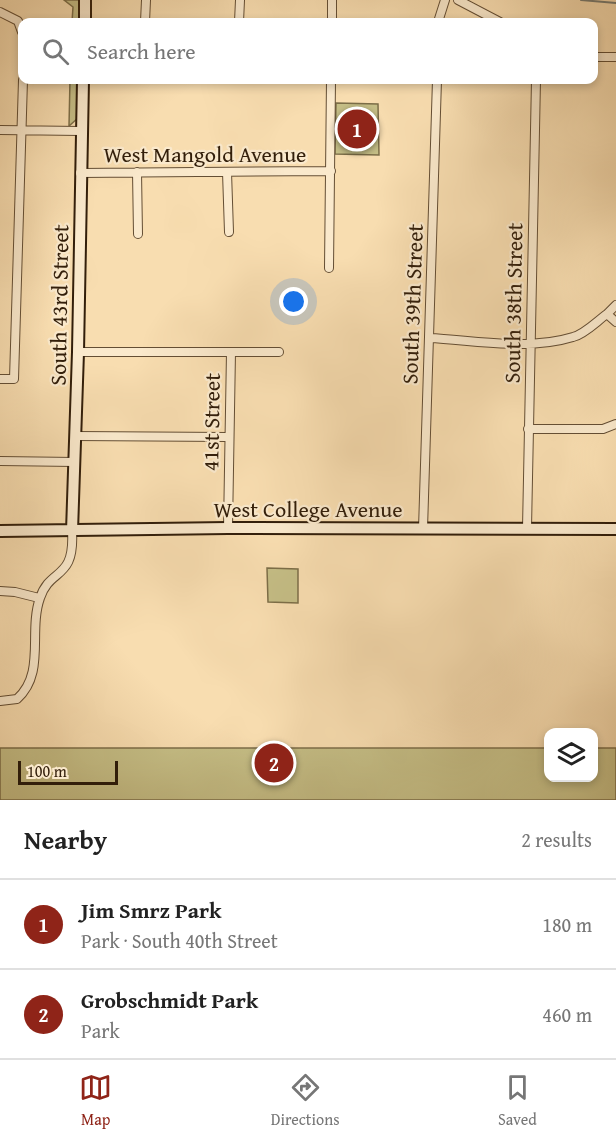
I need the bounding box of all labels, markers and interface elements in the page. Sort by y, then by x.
search box [18,18,598,84]
icon: search [39,35,72,68]
text: Search here [87,35,196,67]
pin: 1 [338,106,376,152]
street label: West Mangold Avenue [104,138,306,170]
street label: South 38th Street [496,222,530,384]
street label: South 39th Street [393,223,431,385]
street label: South 43rd Street [42,224,76,386]
your location [279,287,308,316]
street label: 41st Street [194,372,228,471]
street label: West College Avenue [213,493,403,525]
map controls [544,728,598,782]
button: layers [544,728,598,782]
pin: 2 [254,740,294,786]
scale bar [18,758,118,786]
text: 100 m [27,759,67,783]
text: Nearby [24,820,107,859]
text: 2 results [521,825,592,854]
text: Jim Smrz Park [81,894,222,926]
text: 1 [38,910,49,939]
text: 180 m [542,910,592,939]
text: Park · South 40th Street [81,926,278,955]
text: Grobschmidt Park [81,984,258,1016]
text: 2 [38,1000,49,1029]
text: 460 m [542,1000,592,1029]
text: Park [81,1016,120,1045]
tab: Map [79,1071,112,1131]
tab: Directions [271,1071,340,1131]
tab: Saved [498,1071,537,1131]

